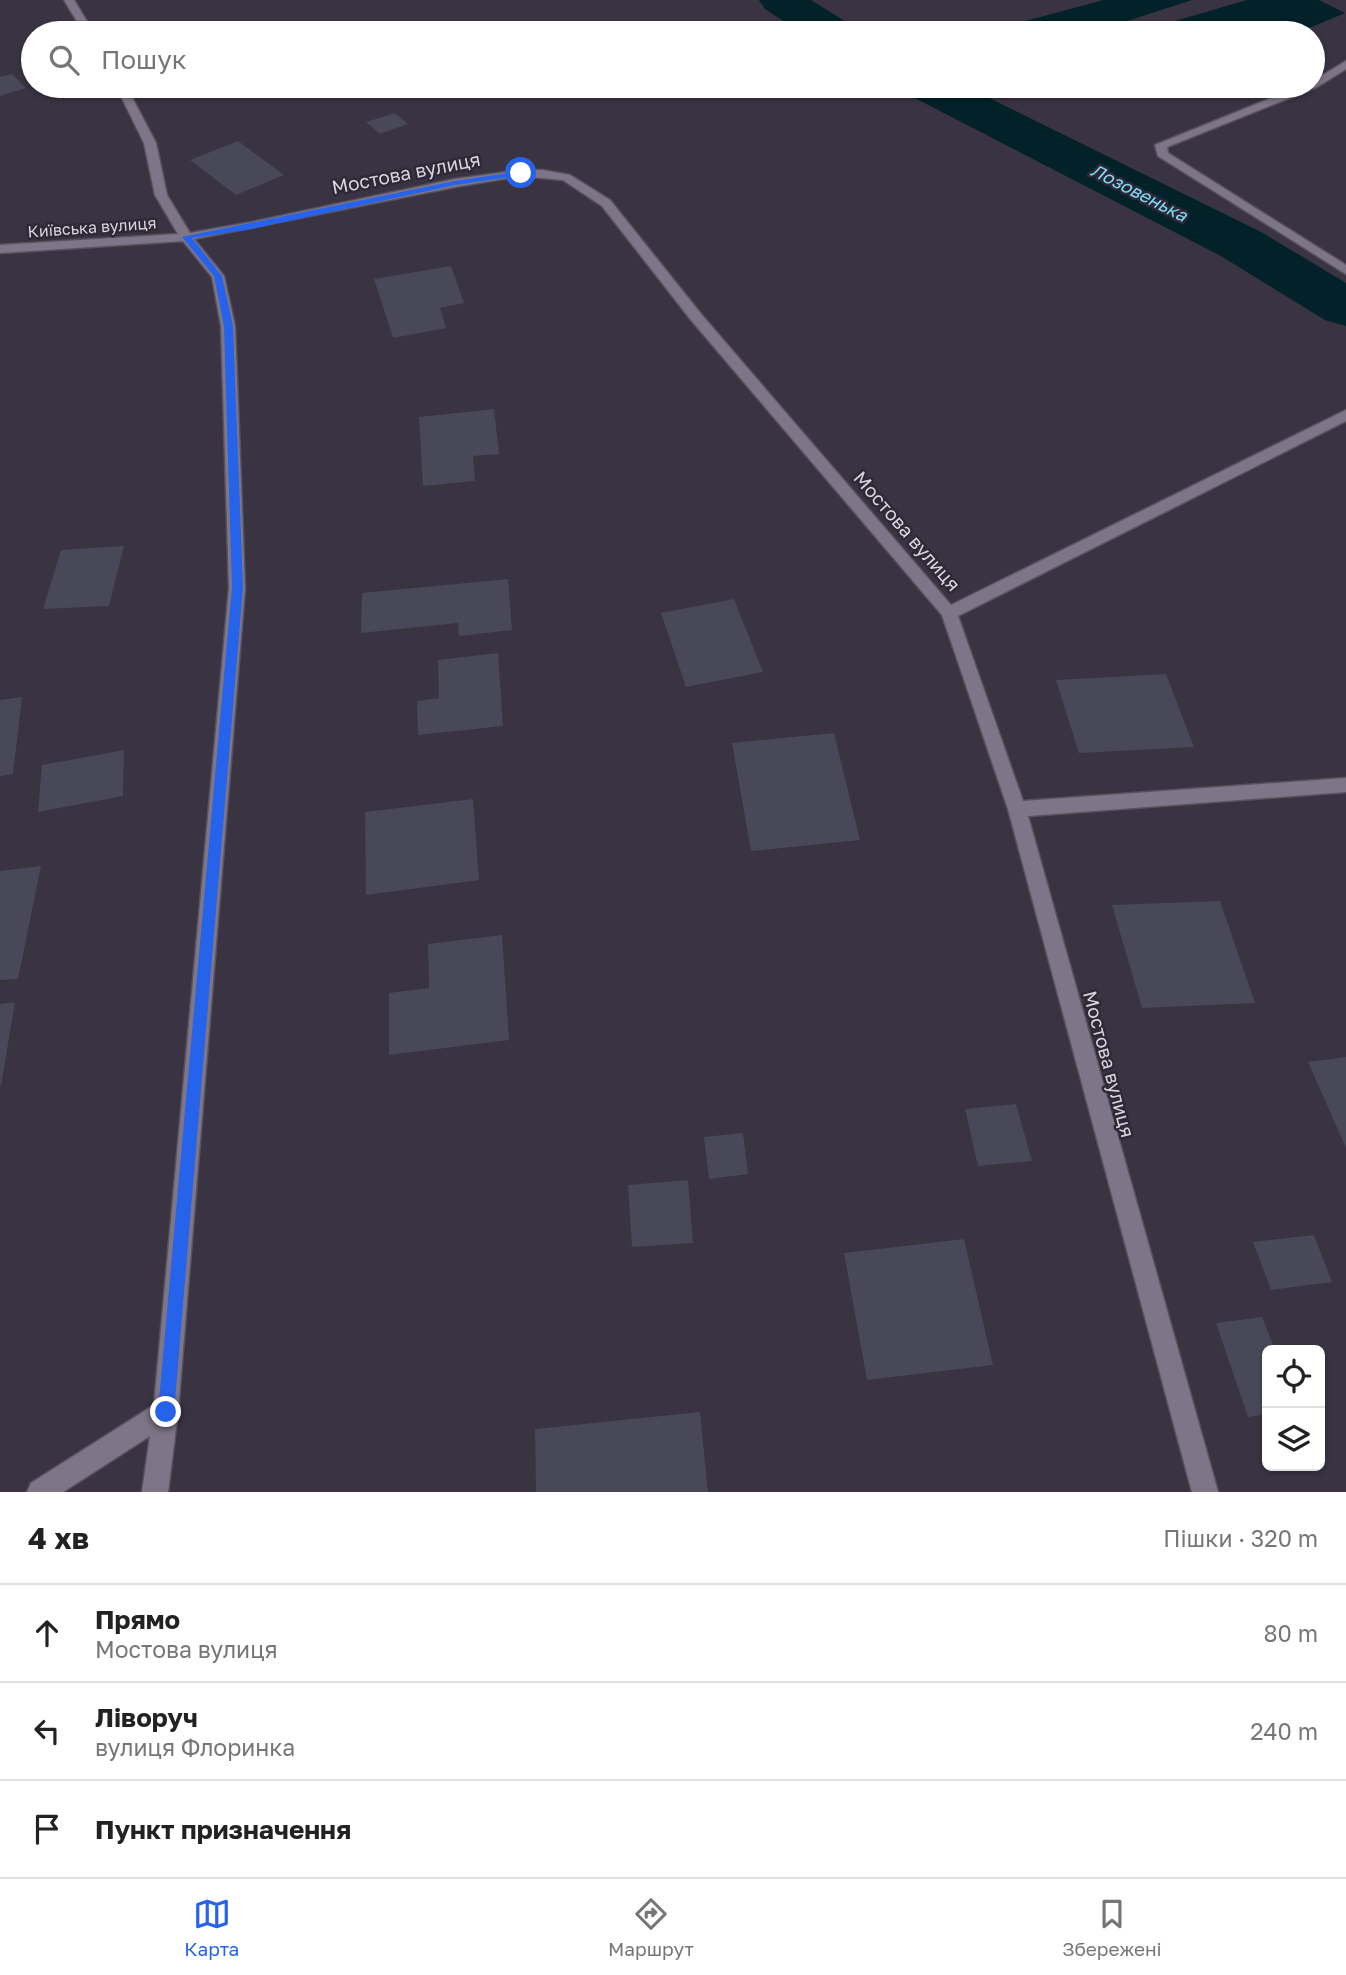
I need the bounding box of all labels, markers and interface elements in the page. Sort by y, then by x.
search box [21,21,1325,98]
icon: search [45,41,83,79]
text: Пошук [101,44,187,75]
street label: Мостова вулиця [330,147,482,198]
route start [505,157,536,188]
water label: Лозовенька [1088,158,1192,226]
street label: Київська вулиця [27,213,157,241]
street label: Мостова вулиця [849,466,966,595]
street label: Мостова вулиця [1079,988,1140,1140]
map controls [1262,1345,1325,1471]
button: locate [1262,1345,1325,1408]
route end [150,1396,181,1427]
button: layers [1262,1408,1325,1471]
text: 4 хв [28,1520,89,1556]
text: Пішки · 320 m [1163,1524,1318,1552]
text: Прямо [95,1604,180,1635]
icon: ahead [28,1614,66,1652]
text: 80 m [1264,1619,1318,1647]
text: Мостова вулиця [95,1635,278,1663]
text: Ліворуч [95,1702,198,1733]
icon: left [28,1712,66,1750]
text: 240 m [1250,1717,1318,1745]
text: вулиця Флоринка [95,1733,295,1761]
icon: arrive [28,1810,66,1848]
text: Пункт призначення [95,1814,351,1845]
tab: Карта [184,1895,239,1960]
tab: Маршрут [608,1895,694,1960]
tab: Збережені [1062,1895,1162,1960]

